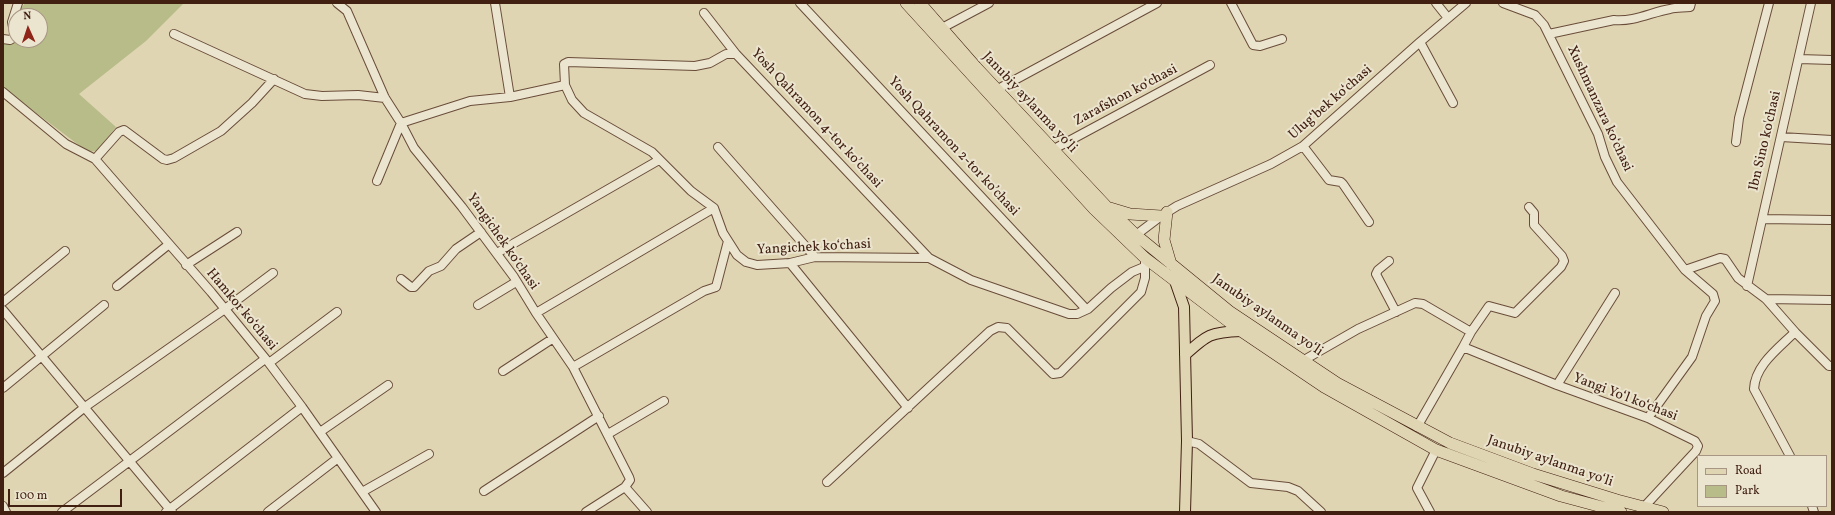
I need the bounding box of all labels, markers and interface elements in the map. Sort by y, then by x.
north arrow [8,8,48,48]
text: N [23,9,32,24]
street label: Xushmanzara koʻchasi [1562,43,1636,175]
street label: Yosh Qahramon 4-tor koʼchasi [747,46,885,192]
street label: Janubiy aylanma yoʻli [978,49,1080,157]
street label: Zarafshon koʻchasi [1071,62,1181,130]
street label: Ulugʻbek koʻchasi [1286,62,1376,144]
street label: Yosh Qahramon 2-tor koʼchasi [884,74,1022,220]
street label: Ibn Sino ko'chasi [1746,89,1786,193]
street label: Yangichek koʻchasi [462,190,542,294]
street label: Yangichek koʻchasi [756,237,872,259]
street label: Hamkor koʻchasi [202,266,280,354]
street label: Janubiy aylanma yoʻli [1208,271,1326,361]
street label: Yangi Yoʻl koʻchasi [1570,370,1680,426]
street label: Janubiy aylanma yoʻli [1485,433,1615,491]
legend [1697,455,1827,507]
text: Road [1735,463,1762,479]
scale bar [10,481,124,507]
text: Park [1735,483,1760,499]
text: 100 m [15,488,47,504]

